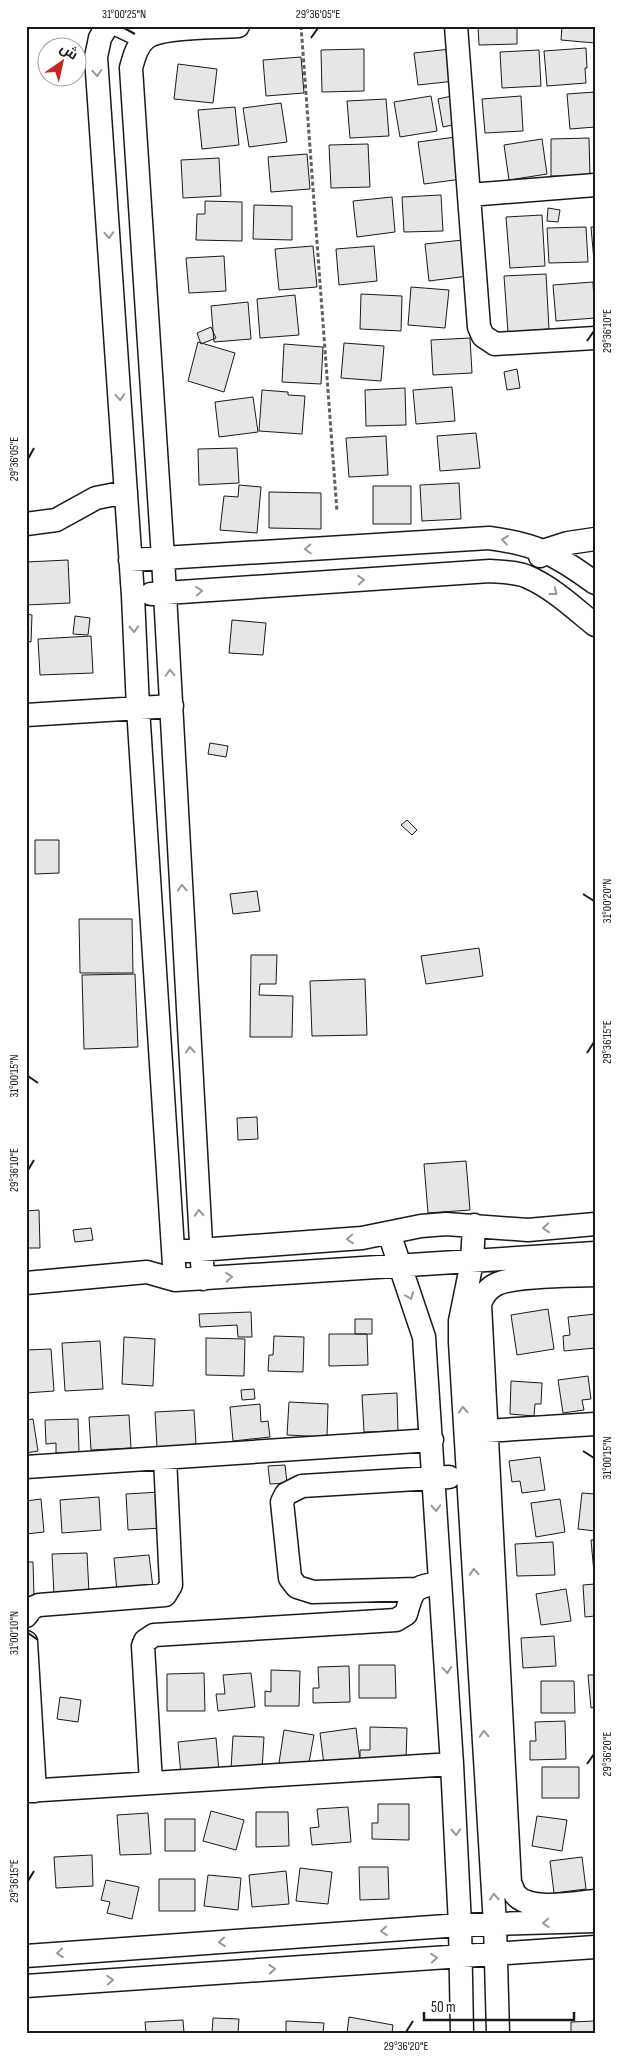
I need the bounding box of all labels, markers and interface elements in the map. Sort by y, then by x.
text: 31°00'25"N [102,7,146,22]
text: 29°36'05"E [296,7,340,22]
north arrow [38,38,88,88]
text: ش [57,40,81,64]
one-way arrow [92,69,103,77]
one-way arrow [103,231,114,239]
text: 29°36'10"E [600,309,615,353]
one-way arrow [114,393,125,401]
text: 29°36'05"E [7,437,22,481]
one-way arrow [501,535,509,546]
one-way arrow [304,544,312,555]
one-way arrow [357,575,365,586]
one-way arrow [195,586,203,597]
one-way arrow [548,586,557,595]
one-way arrow [129,625,140,633]
one-way arrow [165,669,176,677]
text: 31°00'20"N [600,879,615,923]
one-way arrow [176,884,187,892]
text: 29°36'15"E [600,1020,615,1064]
one-way arrow [185,1046,196,1054]
text: 31°00'15"N [7,1054,22,1098]
text: 29°36'10"E [7,1148,22,1192]
one-way arrow [193,1208,204,1216]
one-way arrow [542,1223,550,1234]
one-way arrow [346,1233,354,1244]
one-way arrow [226,1272,234,1283]
one-way arrow [404,1291,414,1300]
one-way arrow [458,1406,469,1414]
text: 31°00'15"N [600,1436,615,1480]
one-way arrow [430,1504,441,1512]
one-way arrow [468,1568,479,1576]
text: 31°00'10"N [7,1611,22,1655]
one-way arrow [441,1666,452,1674]
one-way arrow [479,1730,490,1738]
text: 29°36'20"E [600,1732,615,1776]
one-way arrow [450,1828,461,1836]
text: 29°36'15"E [7,1859,22,1903]
one-way arrow [488,1892,499,1900]
one-way arrow [542,1917,550,1928]
one-way arrow [380,1925,388,1936]
one-way arrow [217,1936,225,1947]
one-way arrow [55,1948,63,1959]
one-way arrow [430,1953,438,1964]
one-way arrow [268,1964,276,1975]
one-way arrow [106,1975,114,1986]
scale bar [424,1989,574,2021]
text: 50 m [431,1998,456,2017]
text: 29°36'20"E [384,2039,428,2054]

